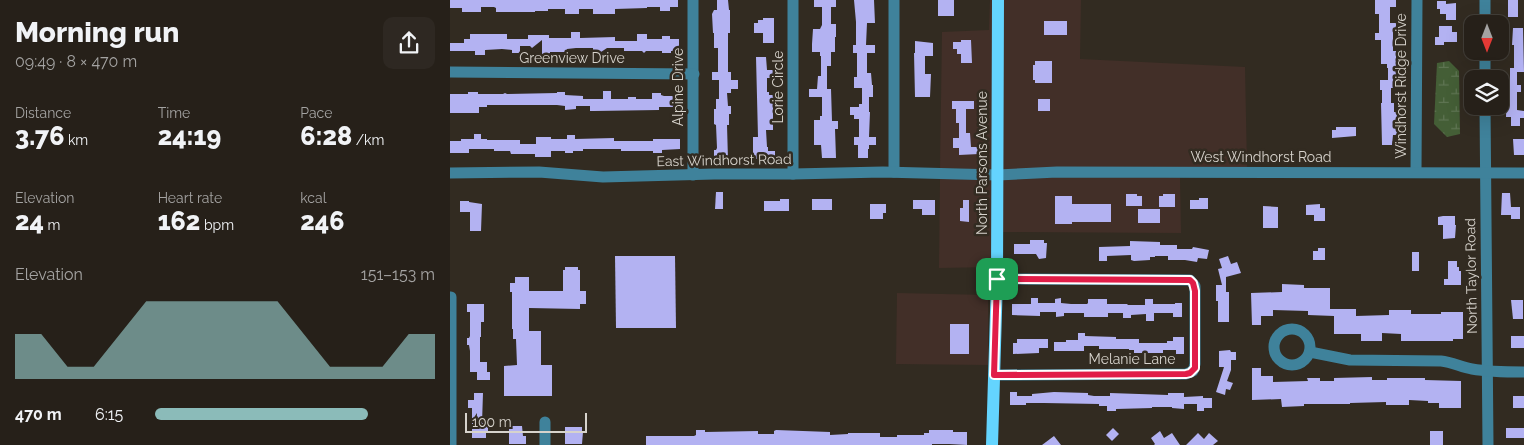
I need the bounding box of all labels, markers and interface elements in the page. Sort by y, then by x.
street label: Windhorst Ridge Drive [1393,13,1409,159]
north arrow [1464,15,1509,60]
map controls [1464,15,1509,115]
text: Morning run [15,16,179,49]
button: share [383,17,435,69]
street label: Alpine Drive [670,48,686,126]
street label: Greenview Drive [519,50,625,66]
street label: Lorie Circle [770,50,786,124]
text: 09:49 · 8 × 470 m [15,52,137,71]
button: layers [1464,70,1509,115]
street label: North Parsons Avenue [974,91,990,235]
text: Distance [15,105,71,121]
text: Time [158,105,190,121]
text: Pace [300,105,332,121]
text: 3.76 [15,121,64,151]
text: 24:19 [158,121,221,151]
text: 6:28 [300,121,352,151]
text: km [64,132,88,148]
text: /km [352,132,384,148]
street label: West Windhorst Road [1190,149,1332,165]
street label: East Windhorst Road [656,151,792,169]
text: Elevation [15,190,74,206]
text: Heart rate [158,190,222,206]
text: kcal [300,190,327,206]
text: 24 [15,206,44,236]
text: 162 [158,206,200,236]
text: 246 [300,206,344,236]
text: m [44,217,60,233]
text: bpm [200,217,234,233]
street label: North Taylor Road [1462,218,1480,334]
pin [976,258,1018,300]
text: Elevation [15,265,83,284]
text: 151–153 m [361,265,435,284]
icon: arrive [983,265,1011,293]
street label: Melanie Lane [1089,351,1176,367]
text: 470 m [15,405,62,424]
text: 6:15 [95,405,123,424]
scale bar [465,410,588,433]
text: 100 m [472,414,512,430]

